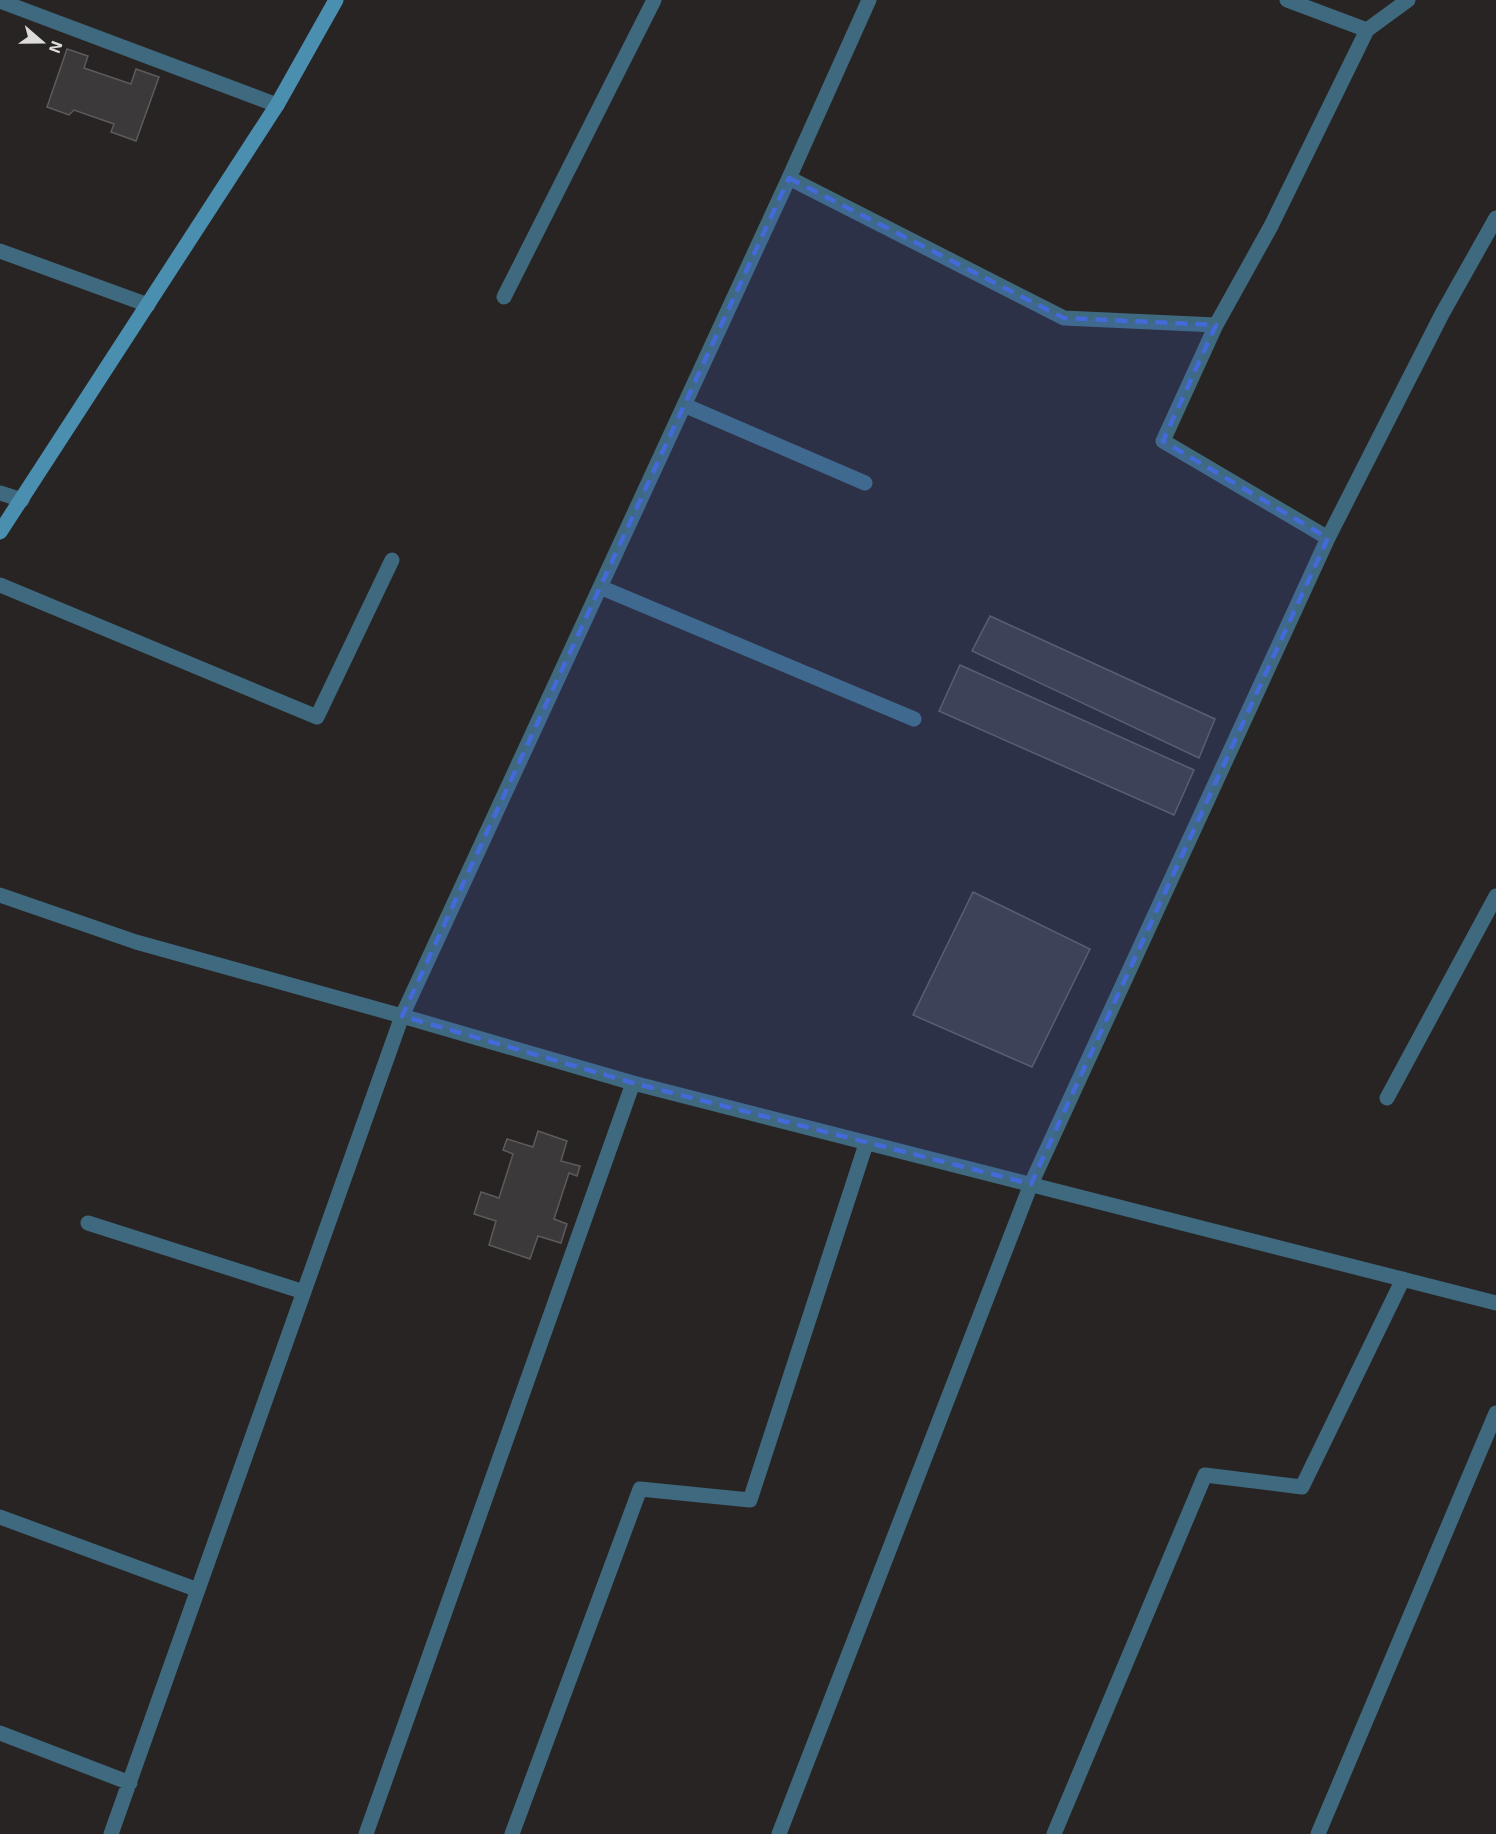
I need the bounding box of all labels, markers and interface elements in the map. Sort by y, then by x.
north arrow [12,12,72,72]
text: N [46,39,67,56]

